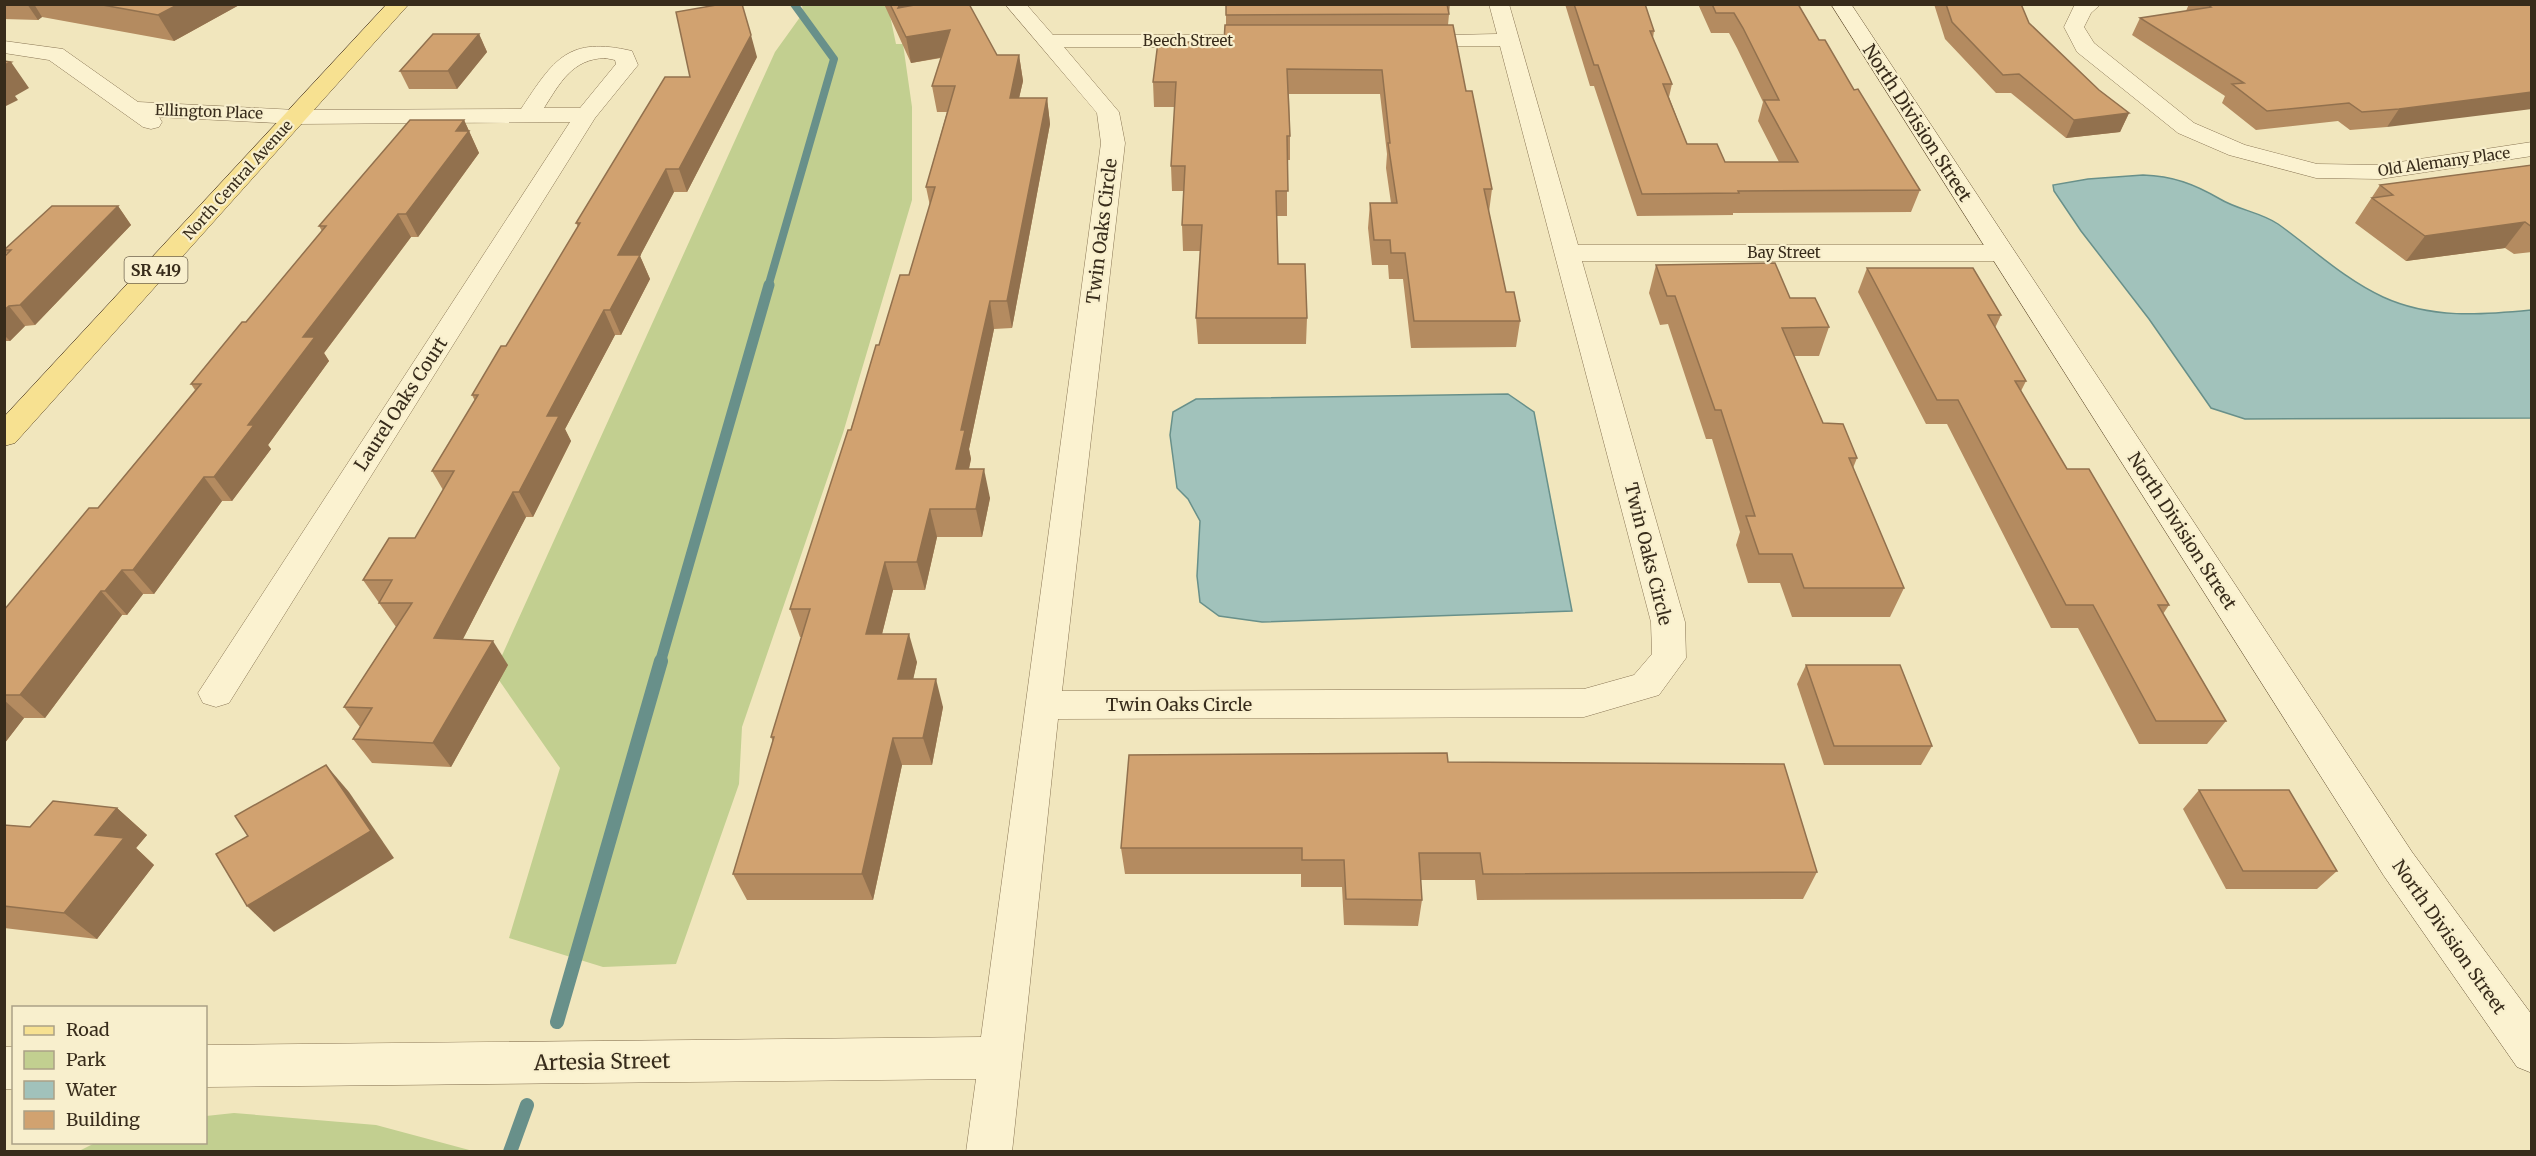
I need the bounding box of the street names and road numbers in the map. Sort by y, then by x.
street label: Beech Street [1143,31,1233,50]
street label: North Division Street [1858,40,1977,206]
street label: Ellington Place [155,100,264,123]
street label: North Central Avenue [179,116,297,244]
street label: Old Alemany Place [2377,143,2511,180]
street label: Twin Oaks Circle [1081,157,1122,305]
street label: Bay Street [1747,243,1821,262]
road number: SR 419 [124,257,188,283]
street label: Laurel Oaks Court [349,333,452,475]
street label: North Division Street [2123,448,2242,614]
street label: Twin Oaks Circle [1620,480,1677,628]
street label: Twin Oaks Circle [1106,693,1252,716]
street label: North Division Street [2387,855,2511,1018]
street label: Artesia Street [533,1047,670,1076]

